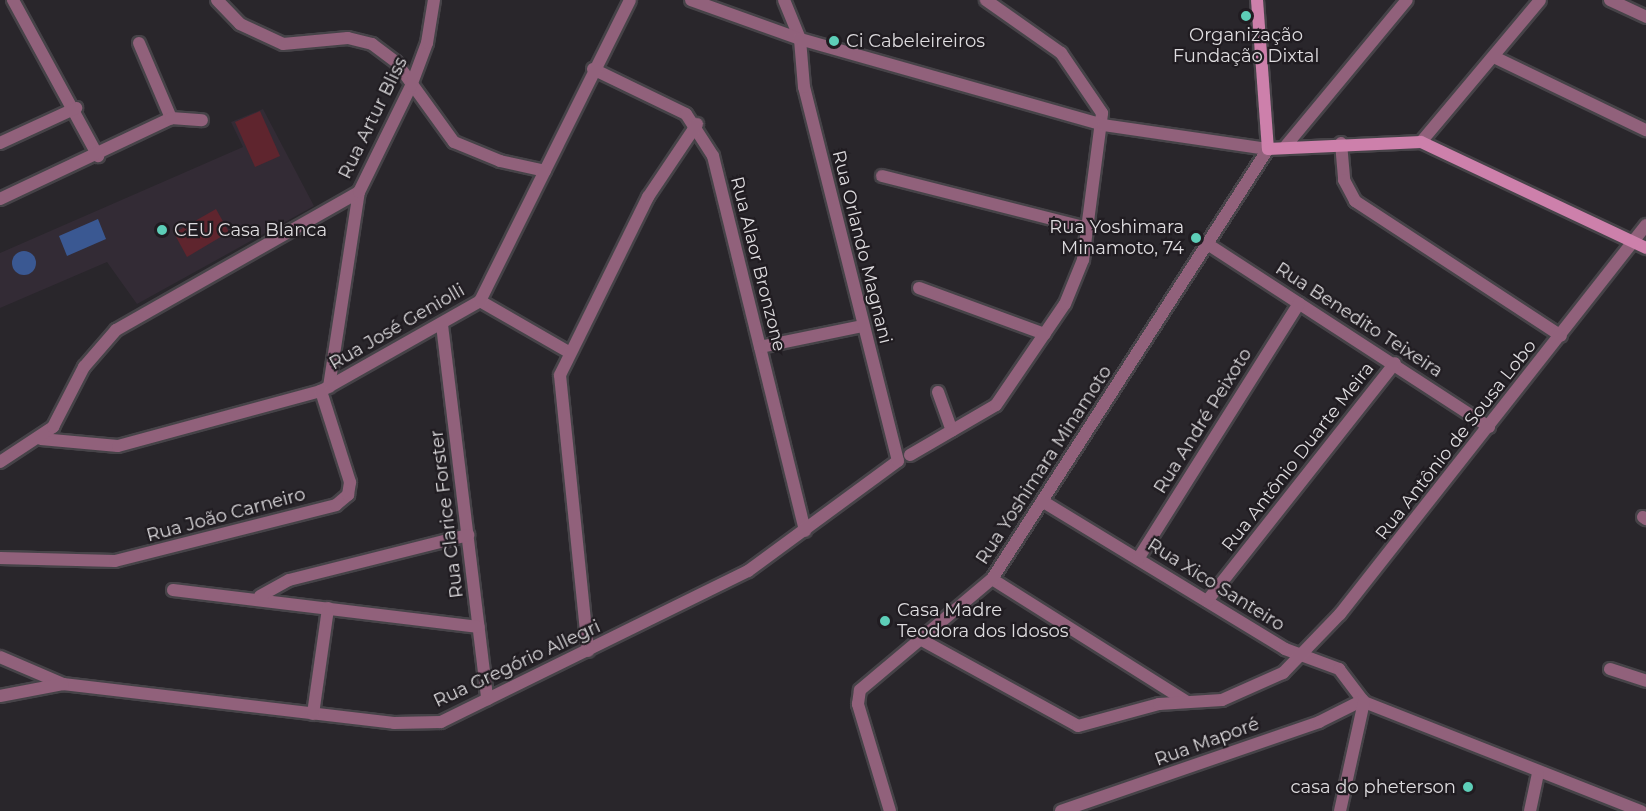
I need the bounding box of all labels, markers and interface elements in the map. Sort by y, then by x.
marker: Organização Fundação Dixtal [1239,9,1253,23]
place label: Organização Fundação Dixtal [1173,25,1319,68]
place label: Ci Cabeleireiros [846,30,985,52]
marker: Ci Cabeleireiros [827,34,841,48]
street label: Rua Artur Bliss [334,53,412,183]
street label: Rua Orlando Magnani [828,148,896,346]
street label: Rua Alaor Bronzone [726,174,790,354]
place label: Rua Yoshimara Minamoto, 74 [1049,217,1184,260]
place label: CEU Casa Blanca [174,219,327,241]
marker: CEU Casa Blanca [155,223,169,237]
marker: Rua Yoshimara Minamoto, 74 [1189,231,1203,245]
street label: Rua Benedito Teixeira [1271,258,1447,382]
street label: Rua José Geniolli [325,279,469,375]
street label: Rua Antônio de Sousa Lobo [1371,335,1541,545]
street label: Rua André Peixoto [1149,344,1257,498]
street label: Rua Antônio Duarte Meira [1217,358,1379,556]
street label: Rua Yoshimara Minamoto [972,361,1116,569]
street label: Rua Clarice Forster [426,429,468,599]
street label: Rua João Carneiro [144,483,308,547]
street label: Rua Xico Santeiro [1143,534,1289,636]
place label: Casa Madre Teodora dos Idosos [897,600,1069,642]
marker: Casa Madre Teodora dos Idosos [878,614,892,628]
street label: Rua Gregório Allegri [430,616,604,712]
street label: Rua Maporé [1152,713,1262,771]
place label: casa do pheterson [1290,776,1456,798]
marker: casa do pheterson [1461,780,1475,794]

